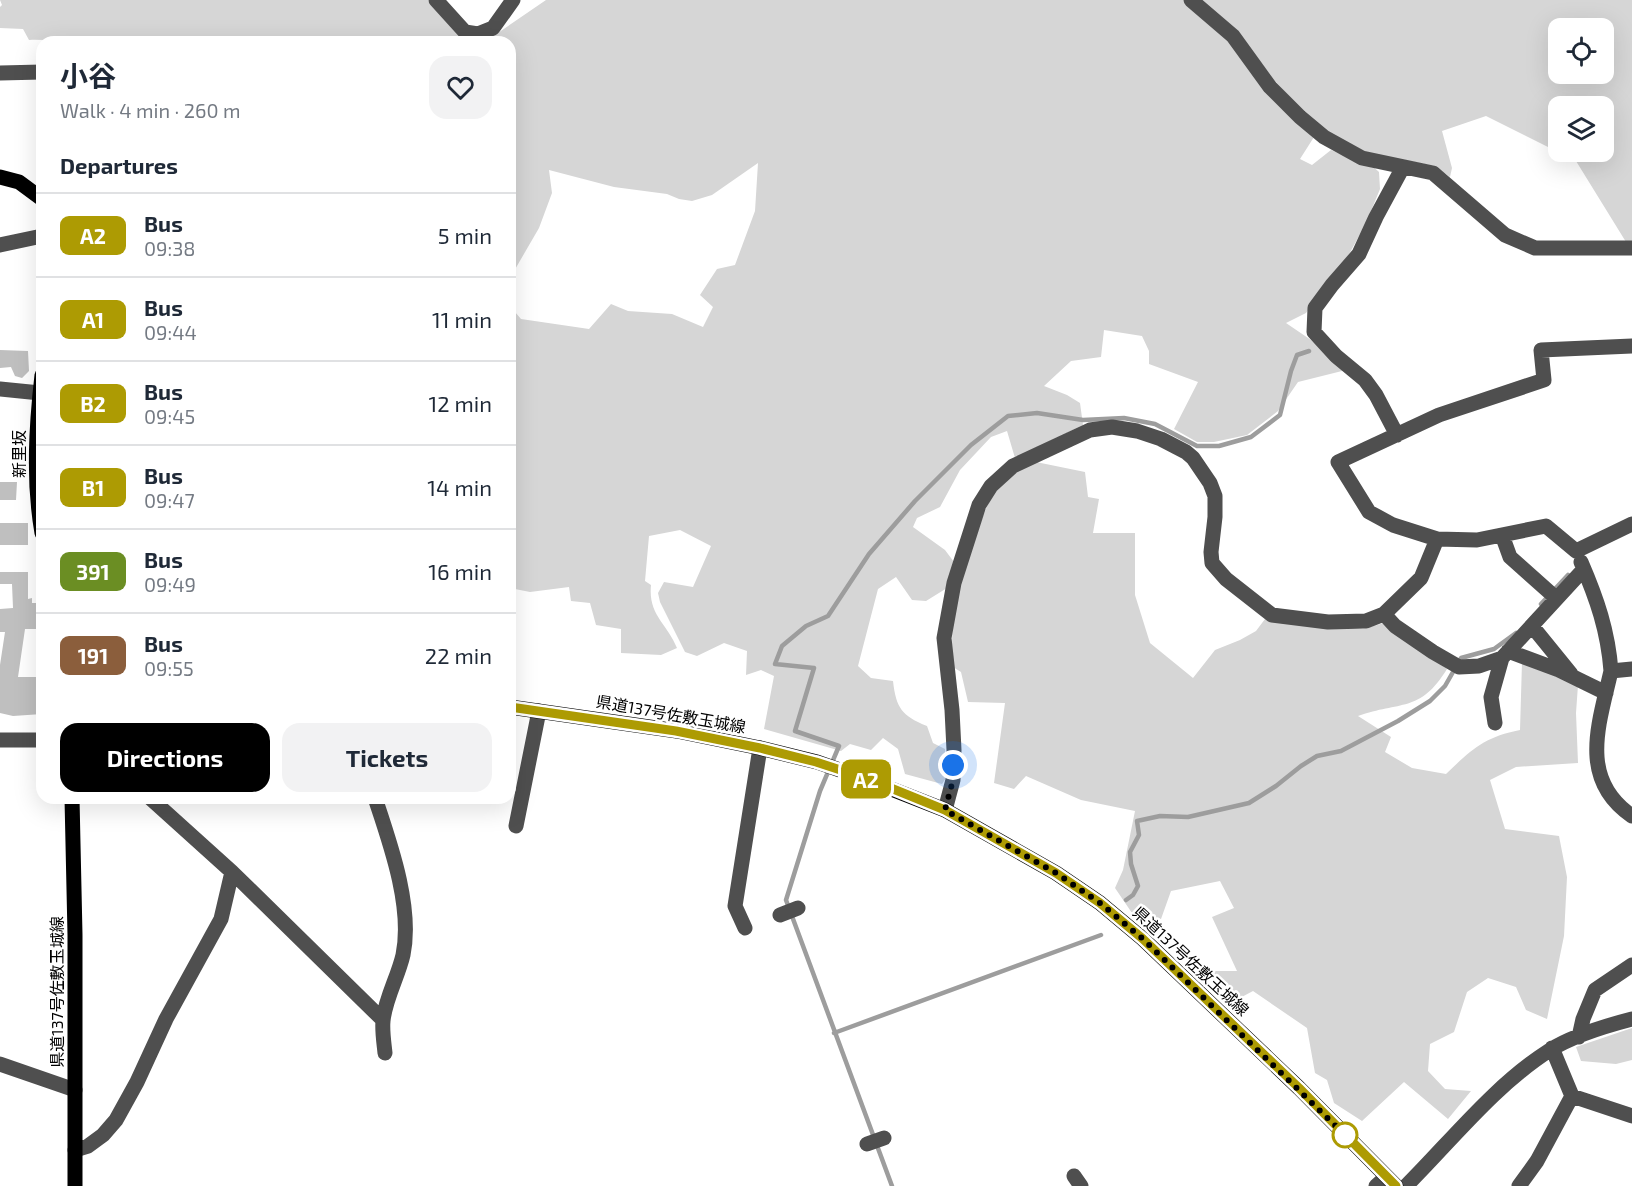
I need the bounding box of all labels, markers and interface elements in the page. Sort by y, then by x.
map controls [1548,18,1614,162]
button: locate [1548,18,1614,84]
button: heart [429,56,492,119]
text: 小谷 [60,58,116,92]
button: layers [1548,96,1614,162]
text: Walk · 4 min · 260 m [60,98,240,122]
text: Departures [60,152,178,178]
text: Bus [144,210,183,236]
text: 5 min [438,222,492,248]
text: A2 [80,223,106,248]
text: 09:38 [144,236,195,260]
text: Bus [144,294,183,320]
text: 11 min [432,306,492,332]
text: A1 [82,307,104,332]
text: 09:44 [144,320,197,344]
text: Bus [144,378,183,404]
text: 12 min [428,390,492,416]
text: B2 [80,391,106,416]
text: 09:45 [144,404,195,428]
street label: 新里坂 [9,430,28,478]
text: Bus [144,462,183,488]
text: 14 min [427,474,492,500]
text: B1 [82,475,104,500]
text: 09:47 [144,488,195,512]
text: Bus [144,546,183,572]
text: 16 min [428,558,492,584]
text: 391 [76,559,110,584]
text: 09:49 [144,572,196,596]
text: Bus [144,630,183,656]
text: 22 min [425,642,492,668]
text: 191 [78,643,108,668]
text: 09:55 [144,656,194,680]
street label: 県道137号佐敷玉城線 [595,691,747,736]
button: Directions [60,723,270,792]
button: Tickets [282,723,492,792]
your location [938,750,968,780]
line badge: A2 [839,760,893,798]
text: A2 [853,767,879,792]
street label: 県道137号佐敷玉城線 [1129,902,1253,1019]
street label: 県道137号佐敷玉城線 [47,916,66,1068]
unlabelled marker [1332,1122,1358,1148]

